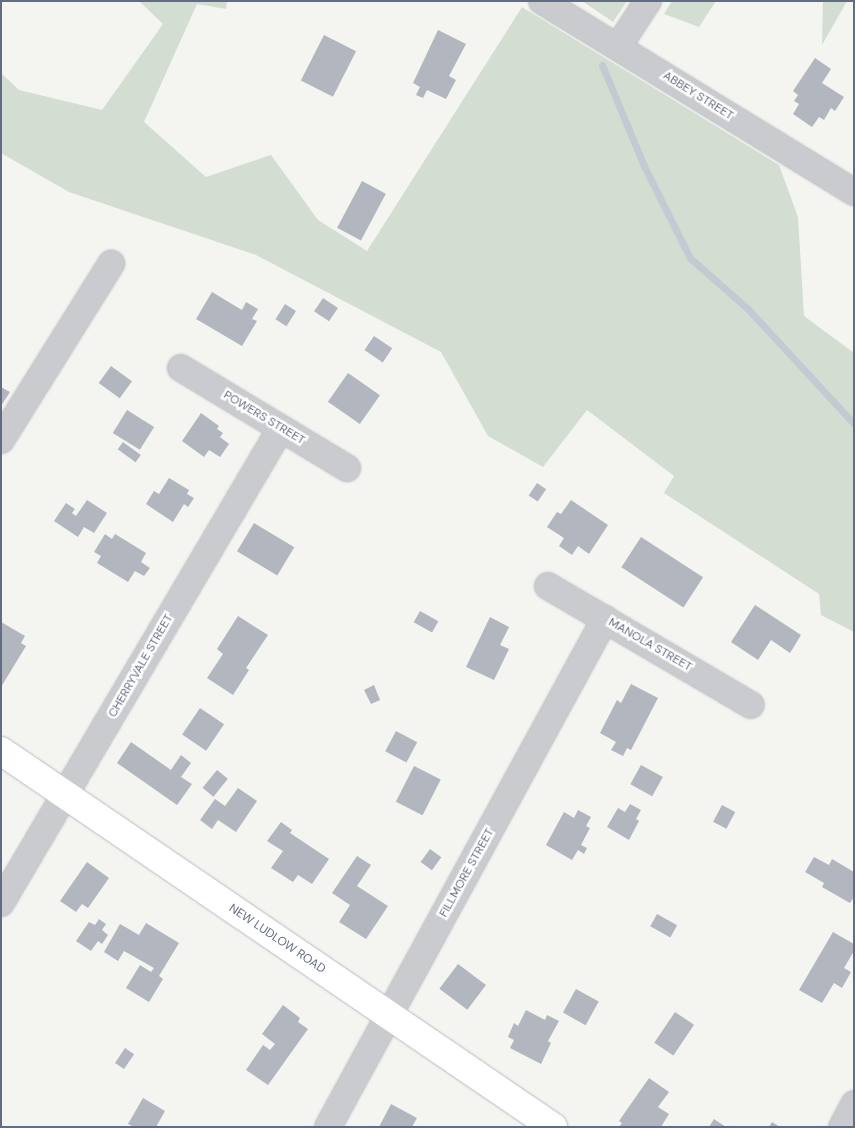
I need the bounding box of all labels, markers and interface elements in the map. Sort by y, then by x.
street label: ABBEY STREET [660,69,736,123]
street label: POWERS STREET [221,388,307,448]
street label: CHERRYVALE STREET [106,612,176,720]
street label: MANOLA STREET [606,615,694,675]
street label: FILLMORE STREET [437,826,497,920]
street label: NEW LUDLOW ROAD [226,901,328,977]

